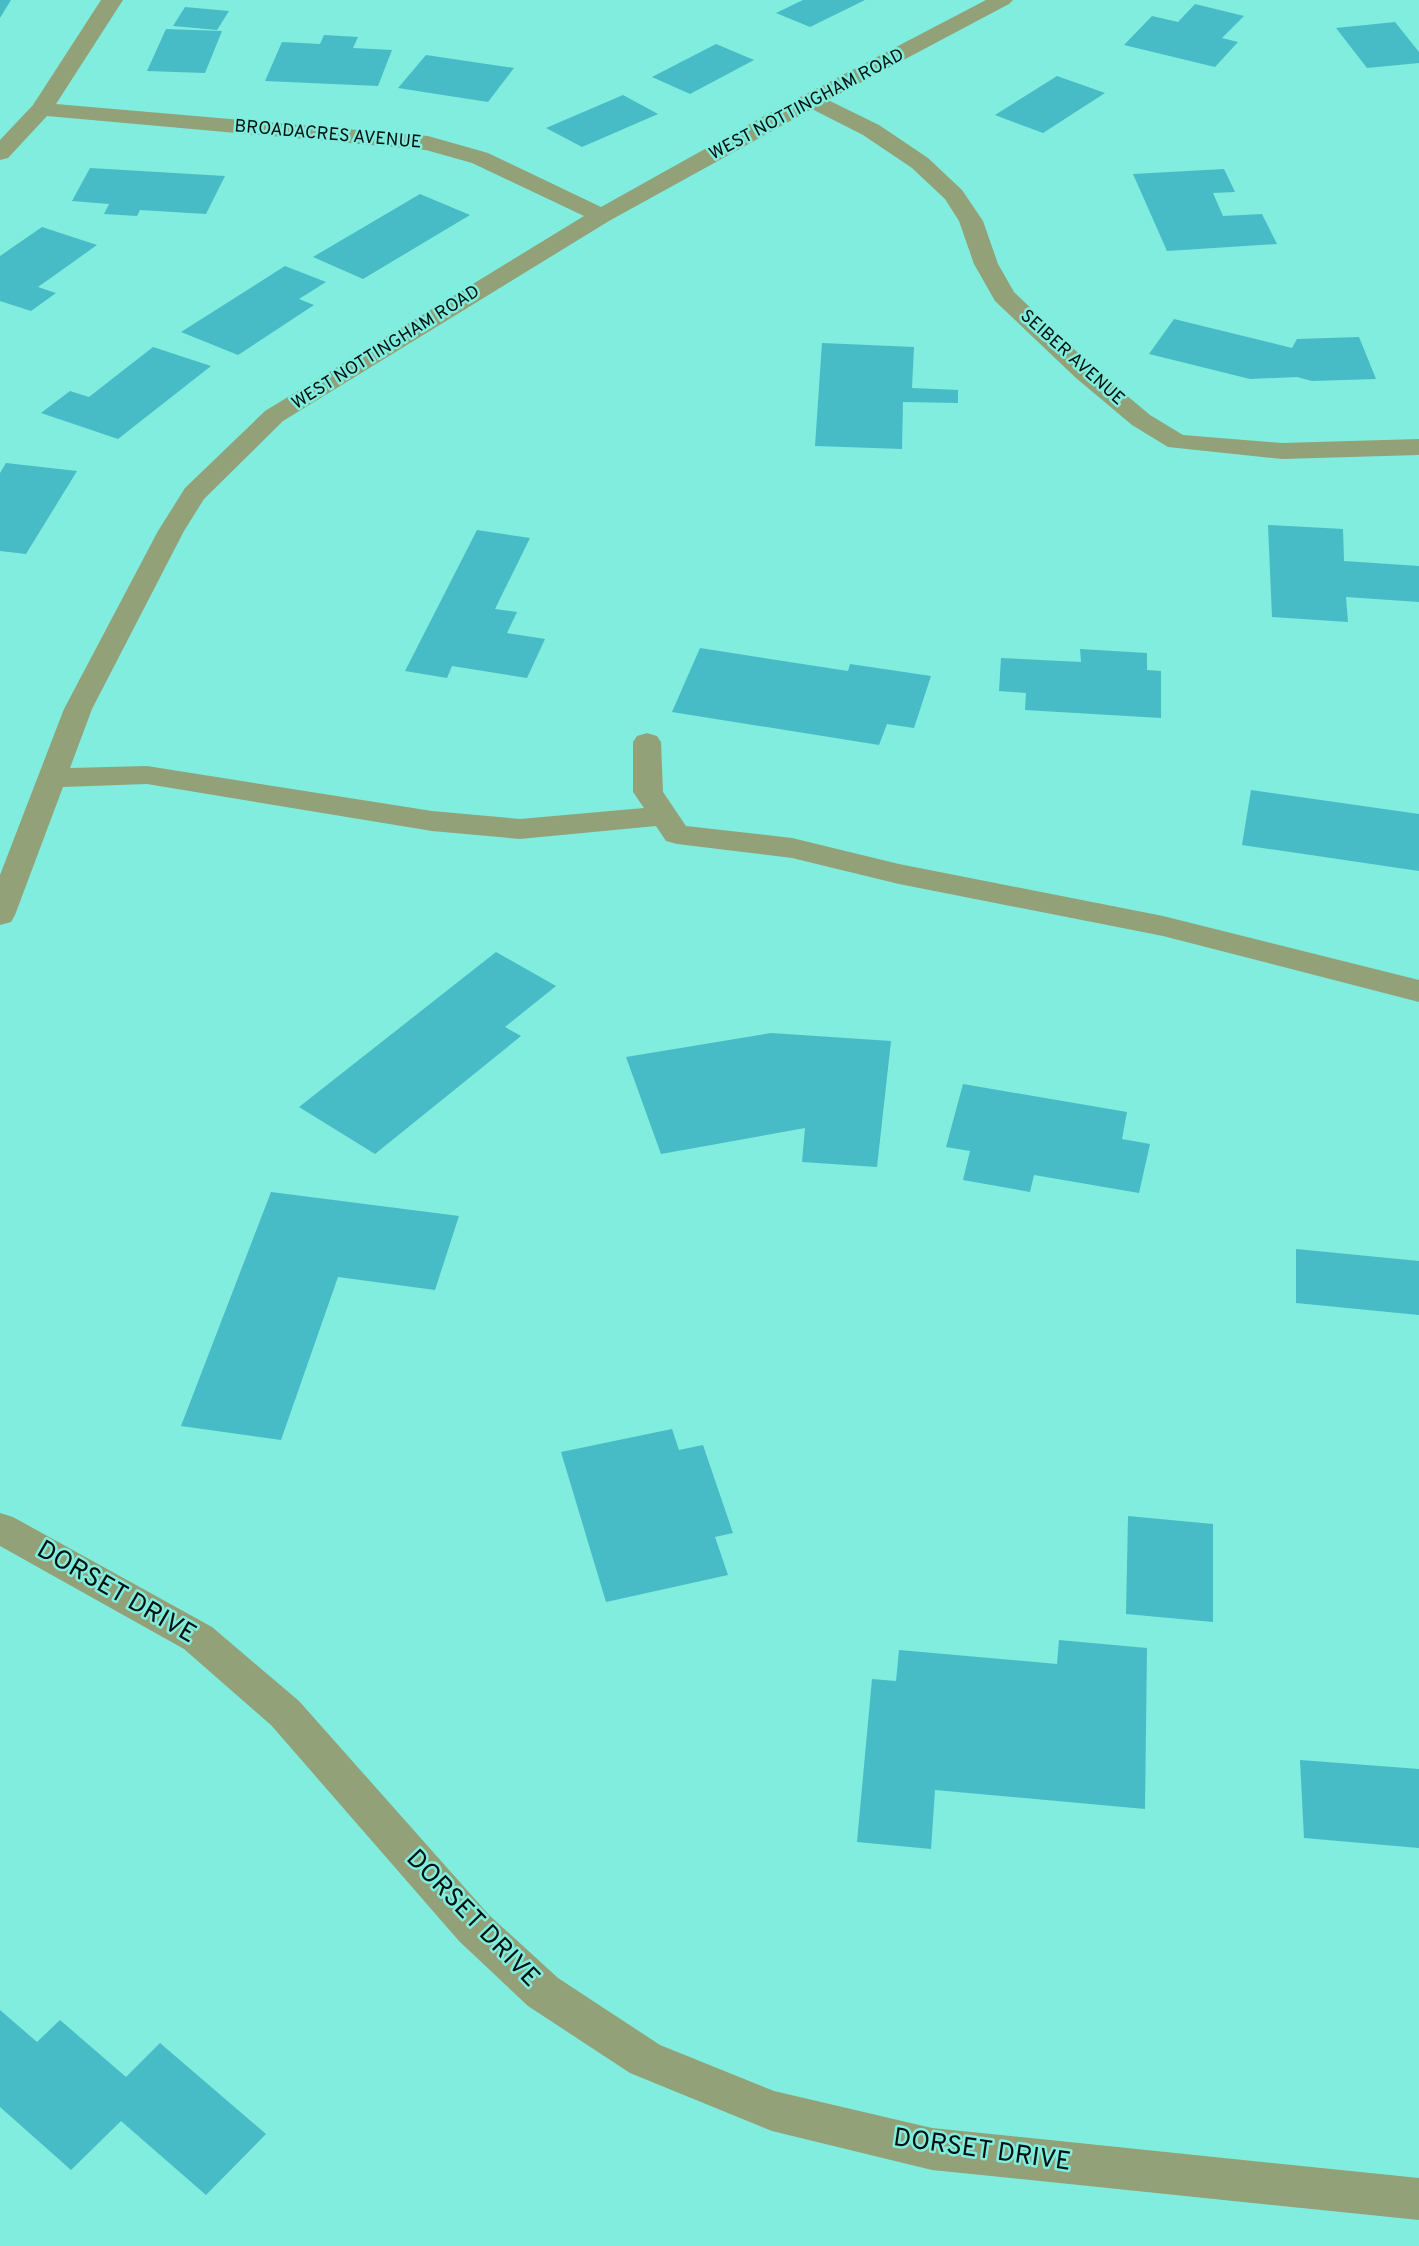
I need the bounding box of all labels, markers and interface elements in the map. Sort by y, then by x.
street label: WEST NOTTINGHAM ROAD [706,44,908,166]
street label: BROADACRES AVENUE [234,115,422,155]
street label: WEST NOTTINGHAM ROAD [288,281,484,415]
street label: SEIBER AVENUE [1015,305,1129,411]
street label: DORSET DRIVE [30,1534,202,1652]
street label: DORSET DRIVE [398,1843,546,1995]
street label: DORSET DRIVE [891,2122,1073,2180]

